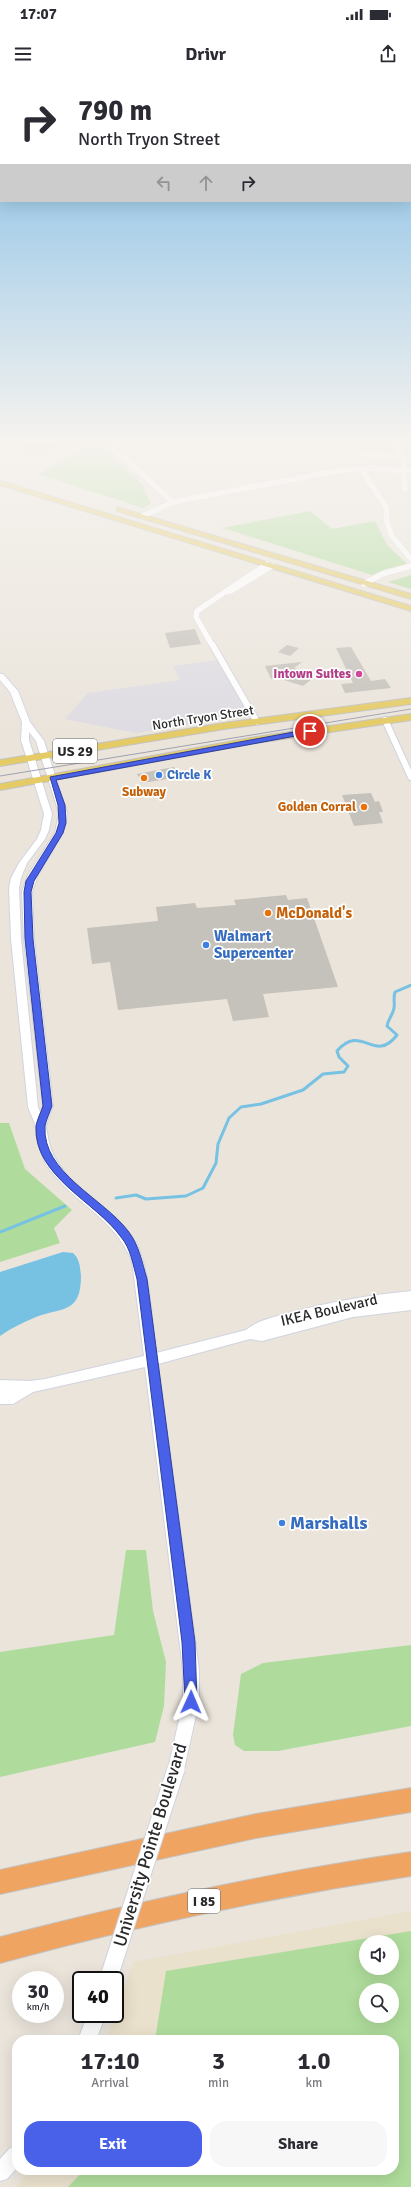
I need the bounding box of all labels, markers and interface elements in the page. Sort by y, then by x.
text: 17:07 [20,5,57,23]
icon: menu [12,43,34,65]
text: Drivr [185,43,226,65]
icon: share [377,43,399,65]
text: 790 m [78,94,152,128]
icon: right [12,96,64,148]
text: North Tryon Street [78,128,220,150]
icon: left [153,172,175,194]
icon: ahead [195,172,217,194]
icon: right [237,172,259,194]
place label: Intown Suites [273,666,351,682]
marker: Intown Suites [354,669,364,679]
street label: North Tryon Street [151,702,255,734]
pin [293,714,327,748]
icon: arrive [299,720,321,742]
road number: US 29 [53,739,97,763]
place label: Circle K [167,767,211,783]
marker: Circle K [154,770,164,780]
marker: Subway [139,773,149,783]
place label: Subway [122,784,167,800]
place label: Golden Corral [278,799,356,815]
marker: Golden Corral [359,802,369,812]
place label: McDonald's [276,904,353,922]
marker: McDonald's [263,908,273,918]
place label: Walmart Supercenter [214,927,293,962]
marker: Walmart Supercenter [201,940,211,950]
street label: IKEA Boulevard [279,1290,379,1330]
place label: Marshalls [290,1512,367,1534]
marker: Marshalls [277,1518,287,1528]
position arrow [170,1681,212,1723]
street label: University Pointe Boulevard [109,1741,191,1949]
road number: I 85 [188,1889,220,1913]
map controls [359,1935,399,2023]
button: sound [359,1935,399,1975]
speed limit sign: 40 [72,1971,124,2023]
text: 30 [27,1979,49,2004]
button: search [359,1983,399,2023]
text: km/h [27,2001,49,2013]
text: 17:10 [81,2046,139,2076]
text: 3 [212,2046,225,2076]
text: 1.0 [298,2046,330,2076]
text: Arrival [91,2075,129,2091]
text: min [208,2075,229,2091]
text: km [306,2075,322,2091]
button: Exit [24,2121,202,2167]
button: Share [210,2121,387,2167]

